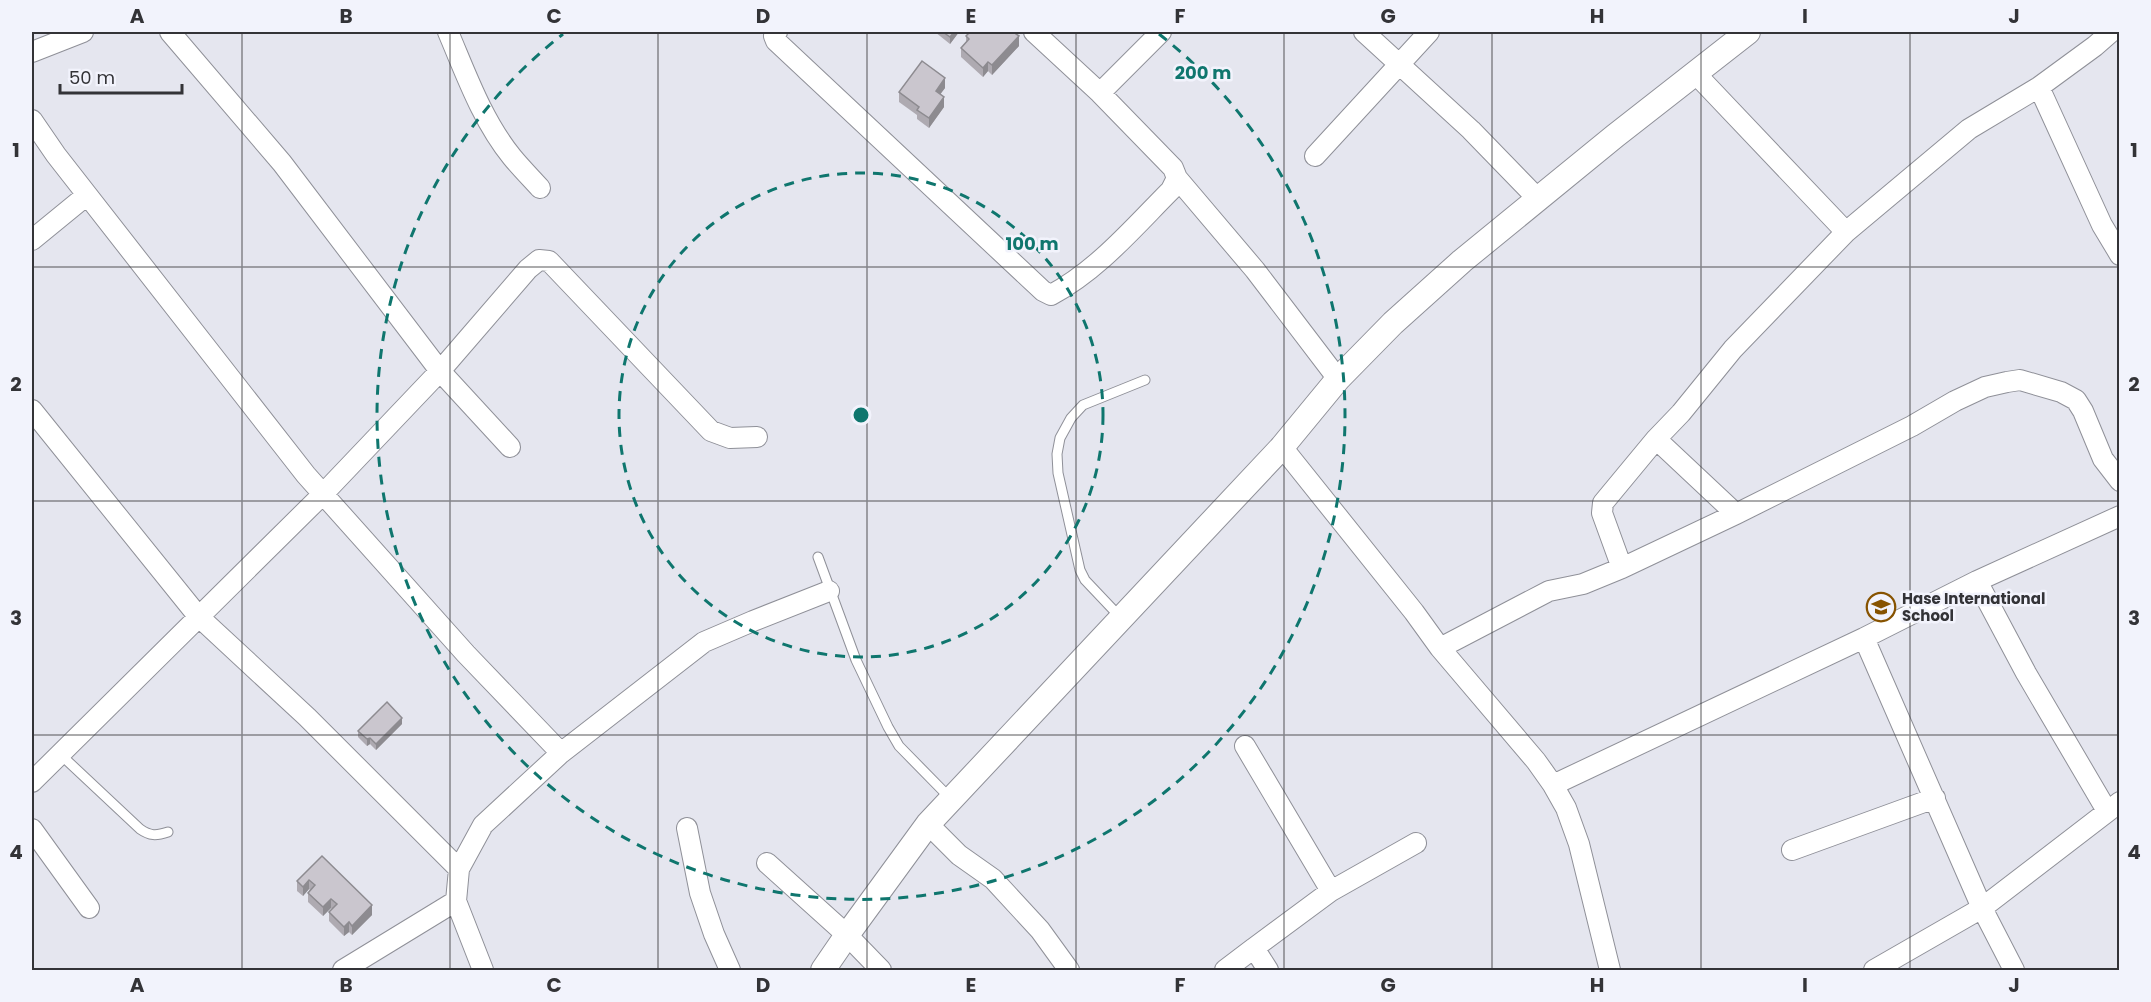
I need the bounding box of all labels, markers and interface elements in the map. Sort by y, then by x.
text: A [130,2,145,30]
text: B [339,2,353,30]
text: C [546,2,562,30]
text: D [756,2,770,30]
text: E [966,2,976,30]
text: F [1175,2,1186,30]
text: G [1380,2,1396,30]
text: H [1590,2,1604,30]
text: I [1802,2,1808,30]
text: J [2008,2,2020,30]
scale bar [60,57,182,95]
text: 200 m [1175,60,1231,85]
text: 50 m [69,65,115,90]
text: 1 [12,136,20,164]
text: 1 [2130,136,2138,164]
text: 100 m [1005,231,1059,256]
text: 2 [10,370,22,398]
text: 2 [2128,370,2140,398]
centre of rings [851,405,871,425]
place label: Hase International School [1902,588,2045,626]
school or university icon: Hase International School [1865,591,1897,623]
text: 3 [10,604,22,632]
text: 3 [2128,604,2140,632]
text: 4 [9,838,23,866]
text: 4 [2127,838,2141,866]
text: A [130,971,145,999]
text: B [339,971,353,999]
text: C [546,971,562,999]
text: D [756,971,770,999]
text: E [966,971,976,999]
text: F [1175,971,1186,999]
text: G [1380,971,1396,999]
text: H [1590,971,1604,999]
text: I [1802,971,1808,999]
text: J [2008,971,2020,999]

